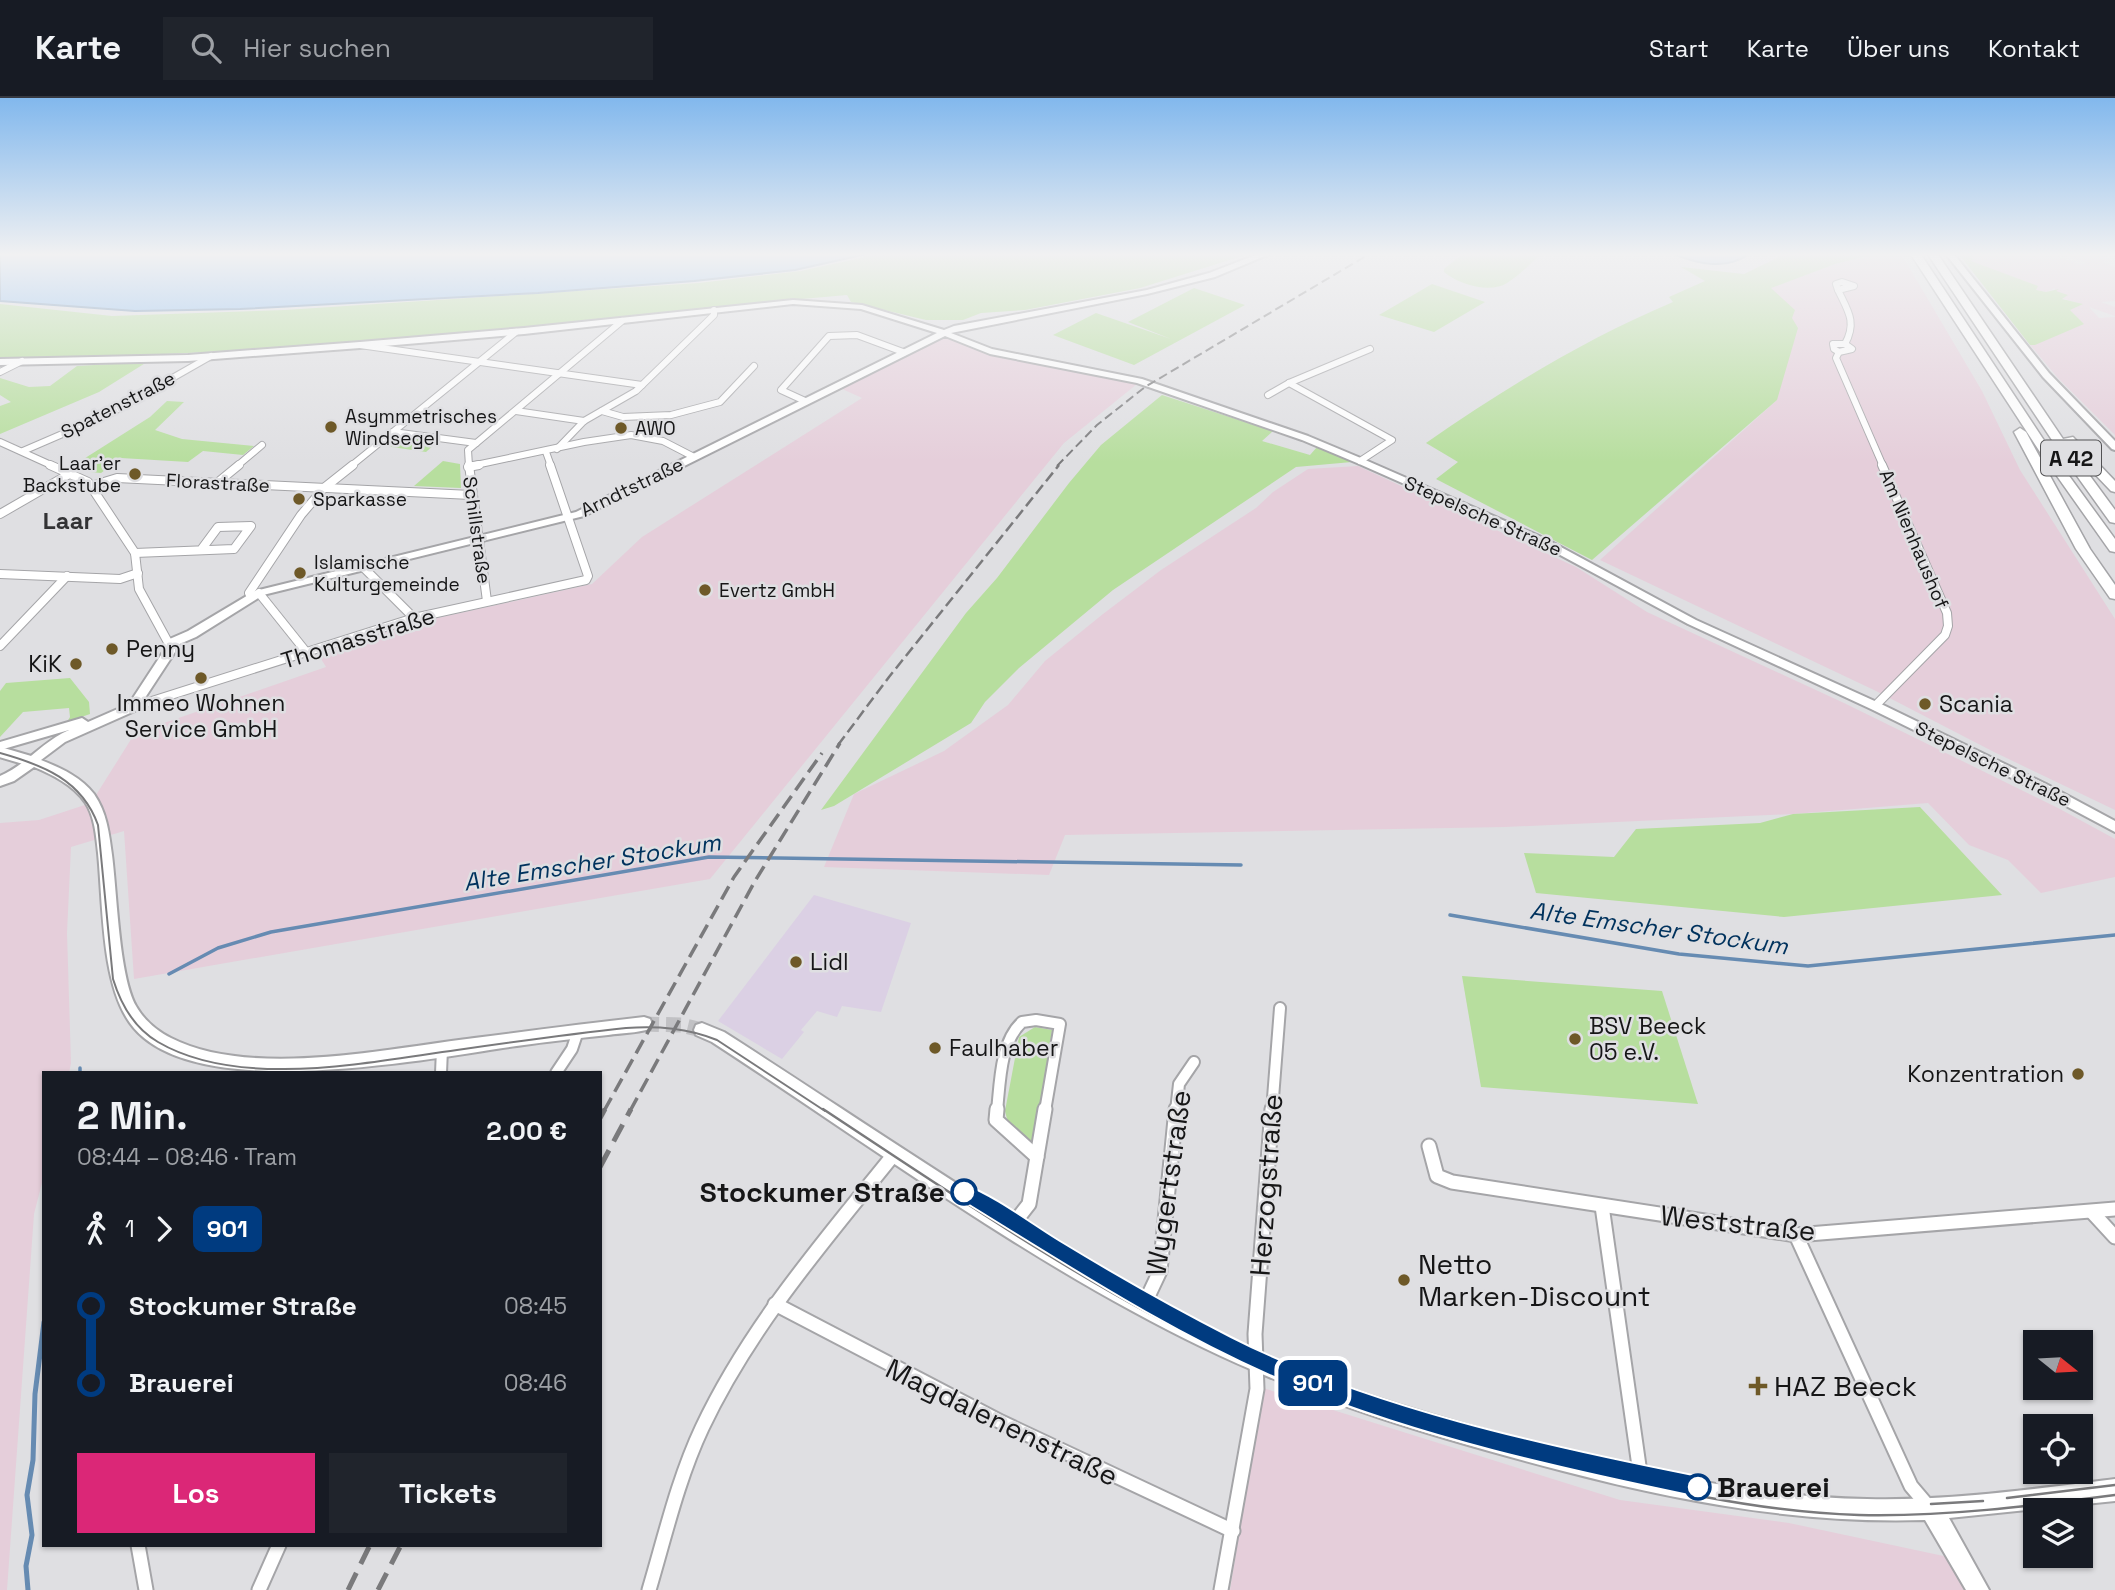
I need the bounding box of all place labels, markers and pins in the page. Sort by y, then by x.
place label: Asymmetrisches Windsegel [345,404,497,451]
place label: AWO [635,416,676,441]
marker: Asymmetrisches Windsegel [323,419,339,435]
marker: AWO [613,420,629,436]
place label: Laar'er Backstube [23,451,121,498]
marker: Laar'er Backstube [127,466,143,482]
place label: Sparkasse [313,487,407,512]
marker: Sparkasse [291,491,307,507]
place label: Islamische Kulturgemeinde [314,550,460,597]
marker: Islamische Kulturgemeinde [292,565,308,581]
place label: Evertz GmbH [719,578,835,603]
marker: Evertz GmbH [697,582,713,598]
place label: Penny [126,634,195,664]
marker: Penny [104,641,120,657]
place label: KiK [28,649,62,679]
marker: KiK [68,656,84,672]
marker: Immeo Wohnen Service GmbH [193,670,209,686]
place label: Immeo Wohnen Service GmbH [117,688,285,744]
place label: Scania [1939,689,2013,719]
marker: Scania [1917,696,1933,712]
place label: Lidl [810,947,849,977]
marker: Lidl [788,954,804,970]
place label: BSV Beeck 05 e.V. [1589,1011,1706,1067]
marker: BSV Beeck 05 e.V. [1567,1031,1583,1047]
place label: Faulhaber [949,1033,1058,1063]
marker: Faulhaber [927,1040,943,1056]
place label: Konzentration [1907,1059,2064,1089]
marker: Konzentration [2070,1066,2086,1082]
place label: Stockumer Straße [700,1174,945,1210]
marker: Stockumer Straße [951,1179,977,1205]
place label: Netto Marken-Discount [1418,1246,1651,1314]
marker: Netto Marken-Discount [1396,1272,1412,1288]
place label: HAZ Beeck [1774,1368,1917,1404]
marker: HAZ Beeck [1748,1376,1768,1396]
place label: Brauerei [1717,1469,1830,1505]
marker: Brauerei [1685,1474,1711,1500]

